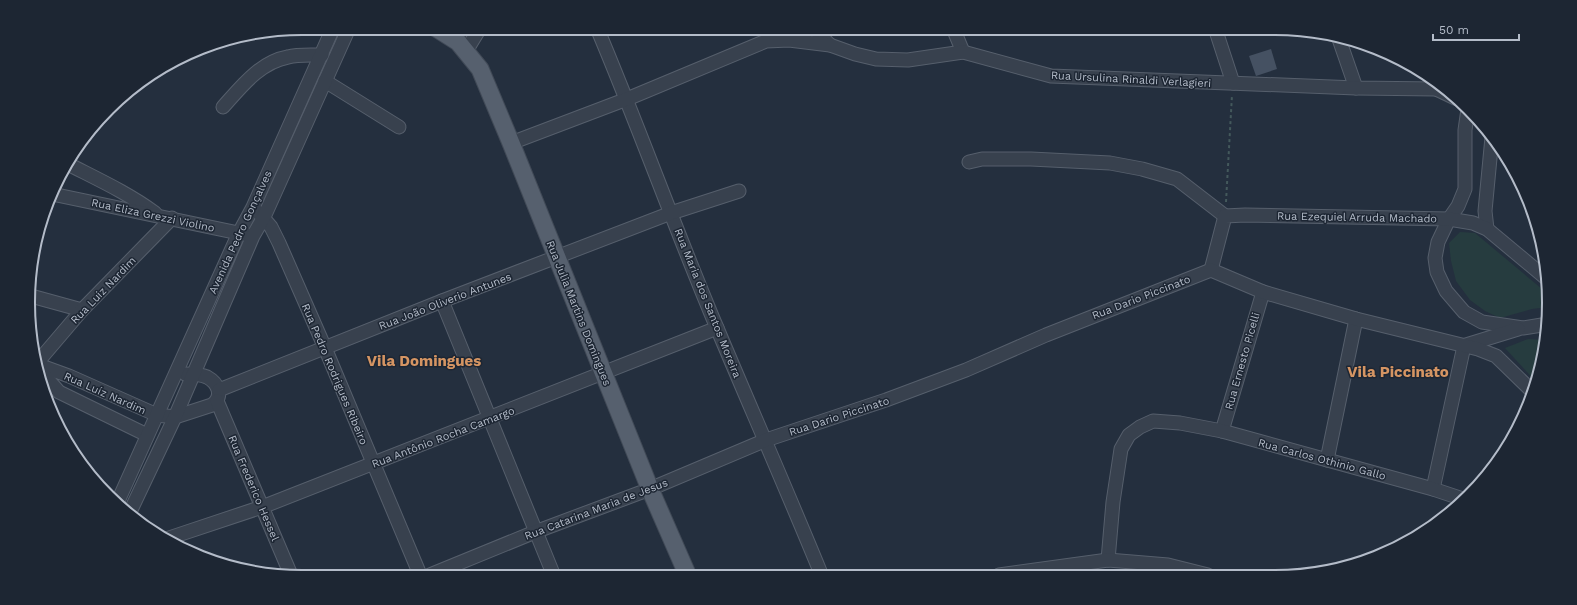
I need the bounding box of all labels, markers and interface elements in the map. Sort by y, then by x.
scale bar [1433,16,1519,42]
text: 50 m [1439,23,1469,37]
street label: Rua Ursulina Rinaldi Verlagieri [1051,69,1212,90]
street label: Avenida Pedro Gonçalves [206,168,275,296]
street label: Rua Eliza Grezzi Violino [90,196,216,235]
street label: Rua Ezequiel Arruda Machado [1277,210,1437,225]
street label: Rua Maria dos Santos Moreira [672,227,744,380]
street label: Rua Julia Martins Domingues [543,239,614,388]
street label: Rua Luiz Nardim [68,254,139,327]
street label: Rua João Oliverio Antunes [377,270,514,333]
street label: Rua Dario Piccinato [1090,273,1192,322]
street label: Rua Pedro Rodrigues Ribeiro [299,302,370,447]
street label: Rua Ernesto Picelli [1222,311,1263,411]
district label: Vila Domingues [367,352,481,370]
district label: Vila Piccinato [1347,363,1449,381]
street label: Rua Luíz Nardim [62,370,148,417]
street label: Rua Dario Piccinato [787,394,891,439]
street label: Rua Antônio Rocha Camargo [370,404,517,471]
street label: Rua Frederico Hessel [225,433,282,544]
street label: Rua Carlos Othinio Gallo [1257,436,1387,483]
street label: Rua Catarina Maria de Jesus [523,476,670,543]

